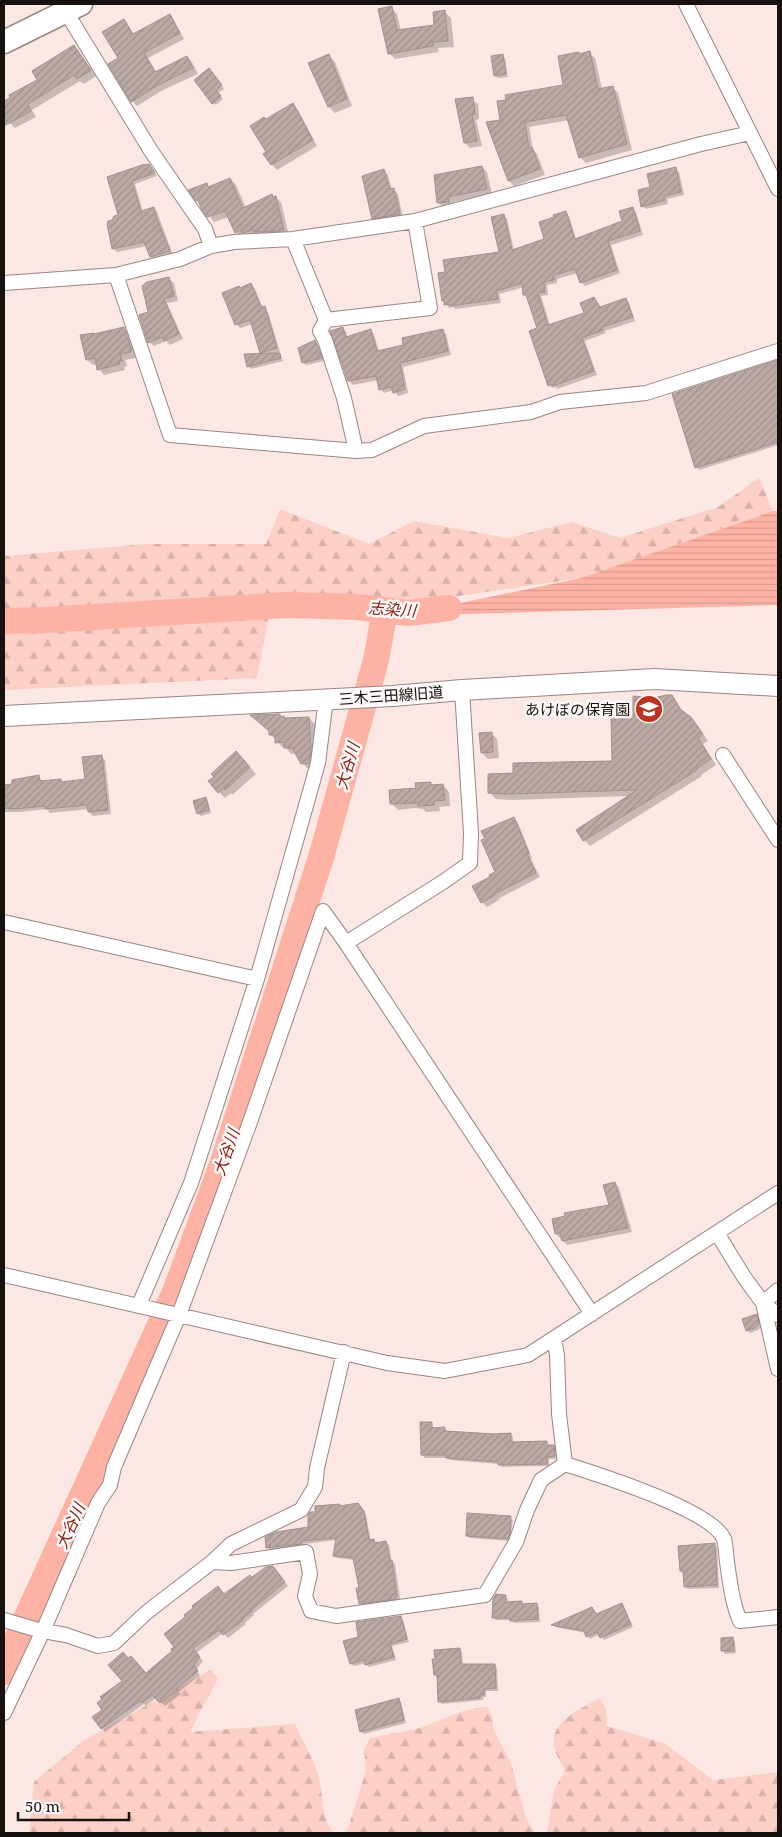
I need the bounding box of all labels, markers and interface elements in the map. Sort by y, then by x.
water label: 志染川 [367,596,419,622]
street label: 三木三田線旧道 [338,681,444,709]
school or university icon: あけぼの保育園 [634,694,664,724]
place label: あけぼの保育園 [525,699,630,719]
water label: 大谷川 [330,738,365,792]
water label: 大谷川 [208,1124,245,1178]
water label: 大谷川 [50,1498,91,1552]
scale bar [18,1790,129,1822]
text: 50 m [25,1796,60,1816]

